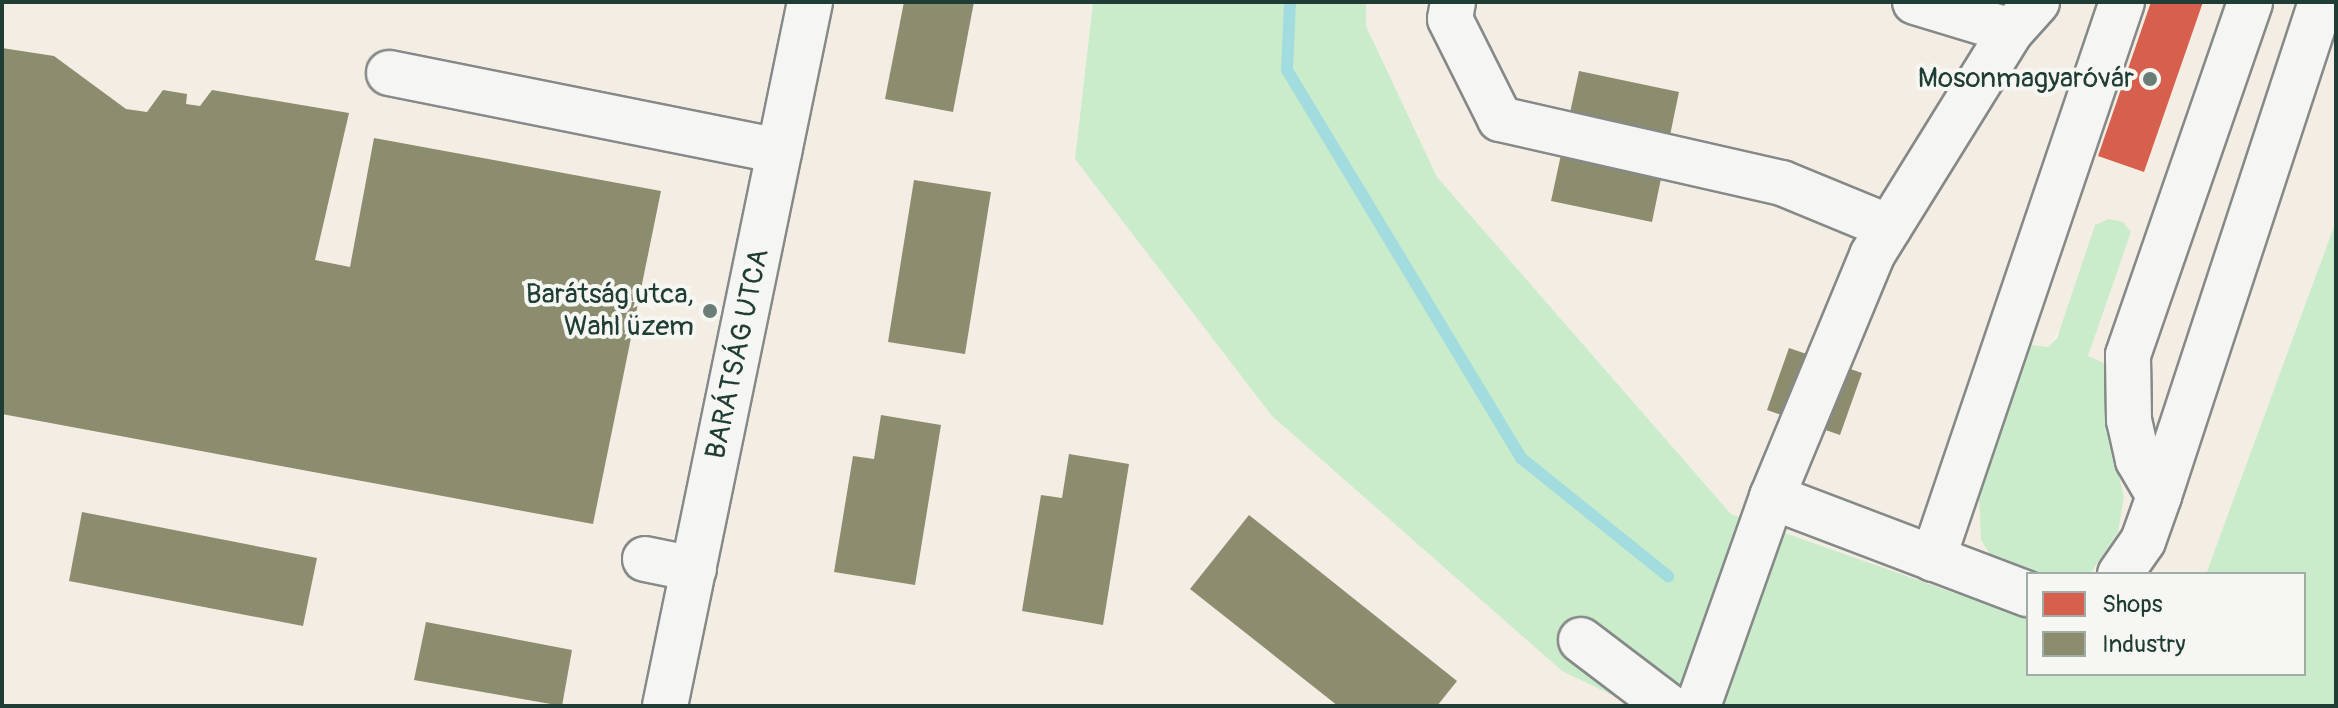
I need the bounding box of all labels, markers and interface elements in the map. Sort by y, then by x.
place label: Mosonmagyaróvár [1918,62,2134,96]
marker: Mosonmagyaróvár [2141,70,2159,88]
street label: BARÁTSÁG UTCA [699,246,777,462]
place label: Barátság utca, Wahl üzem [526,278,694,344]
marker: Barátság utca, Wahl üzem [701,302,719,320]
legend [2026,572,2306,676]
text: Shops [2102,590,2162,619]
text: Industry [2102,630,2185,659]

